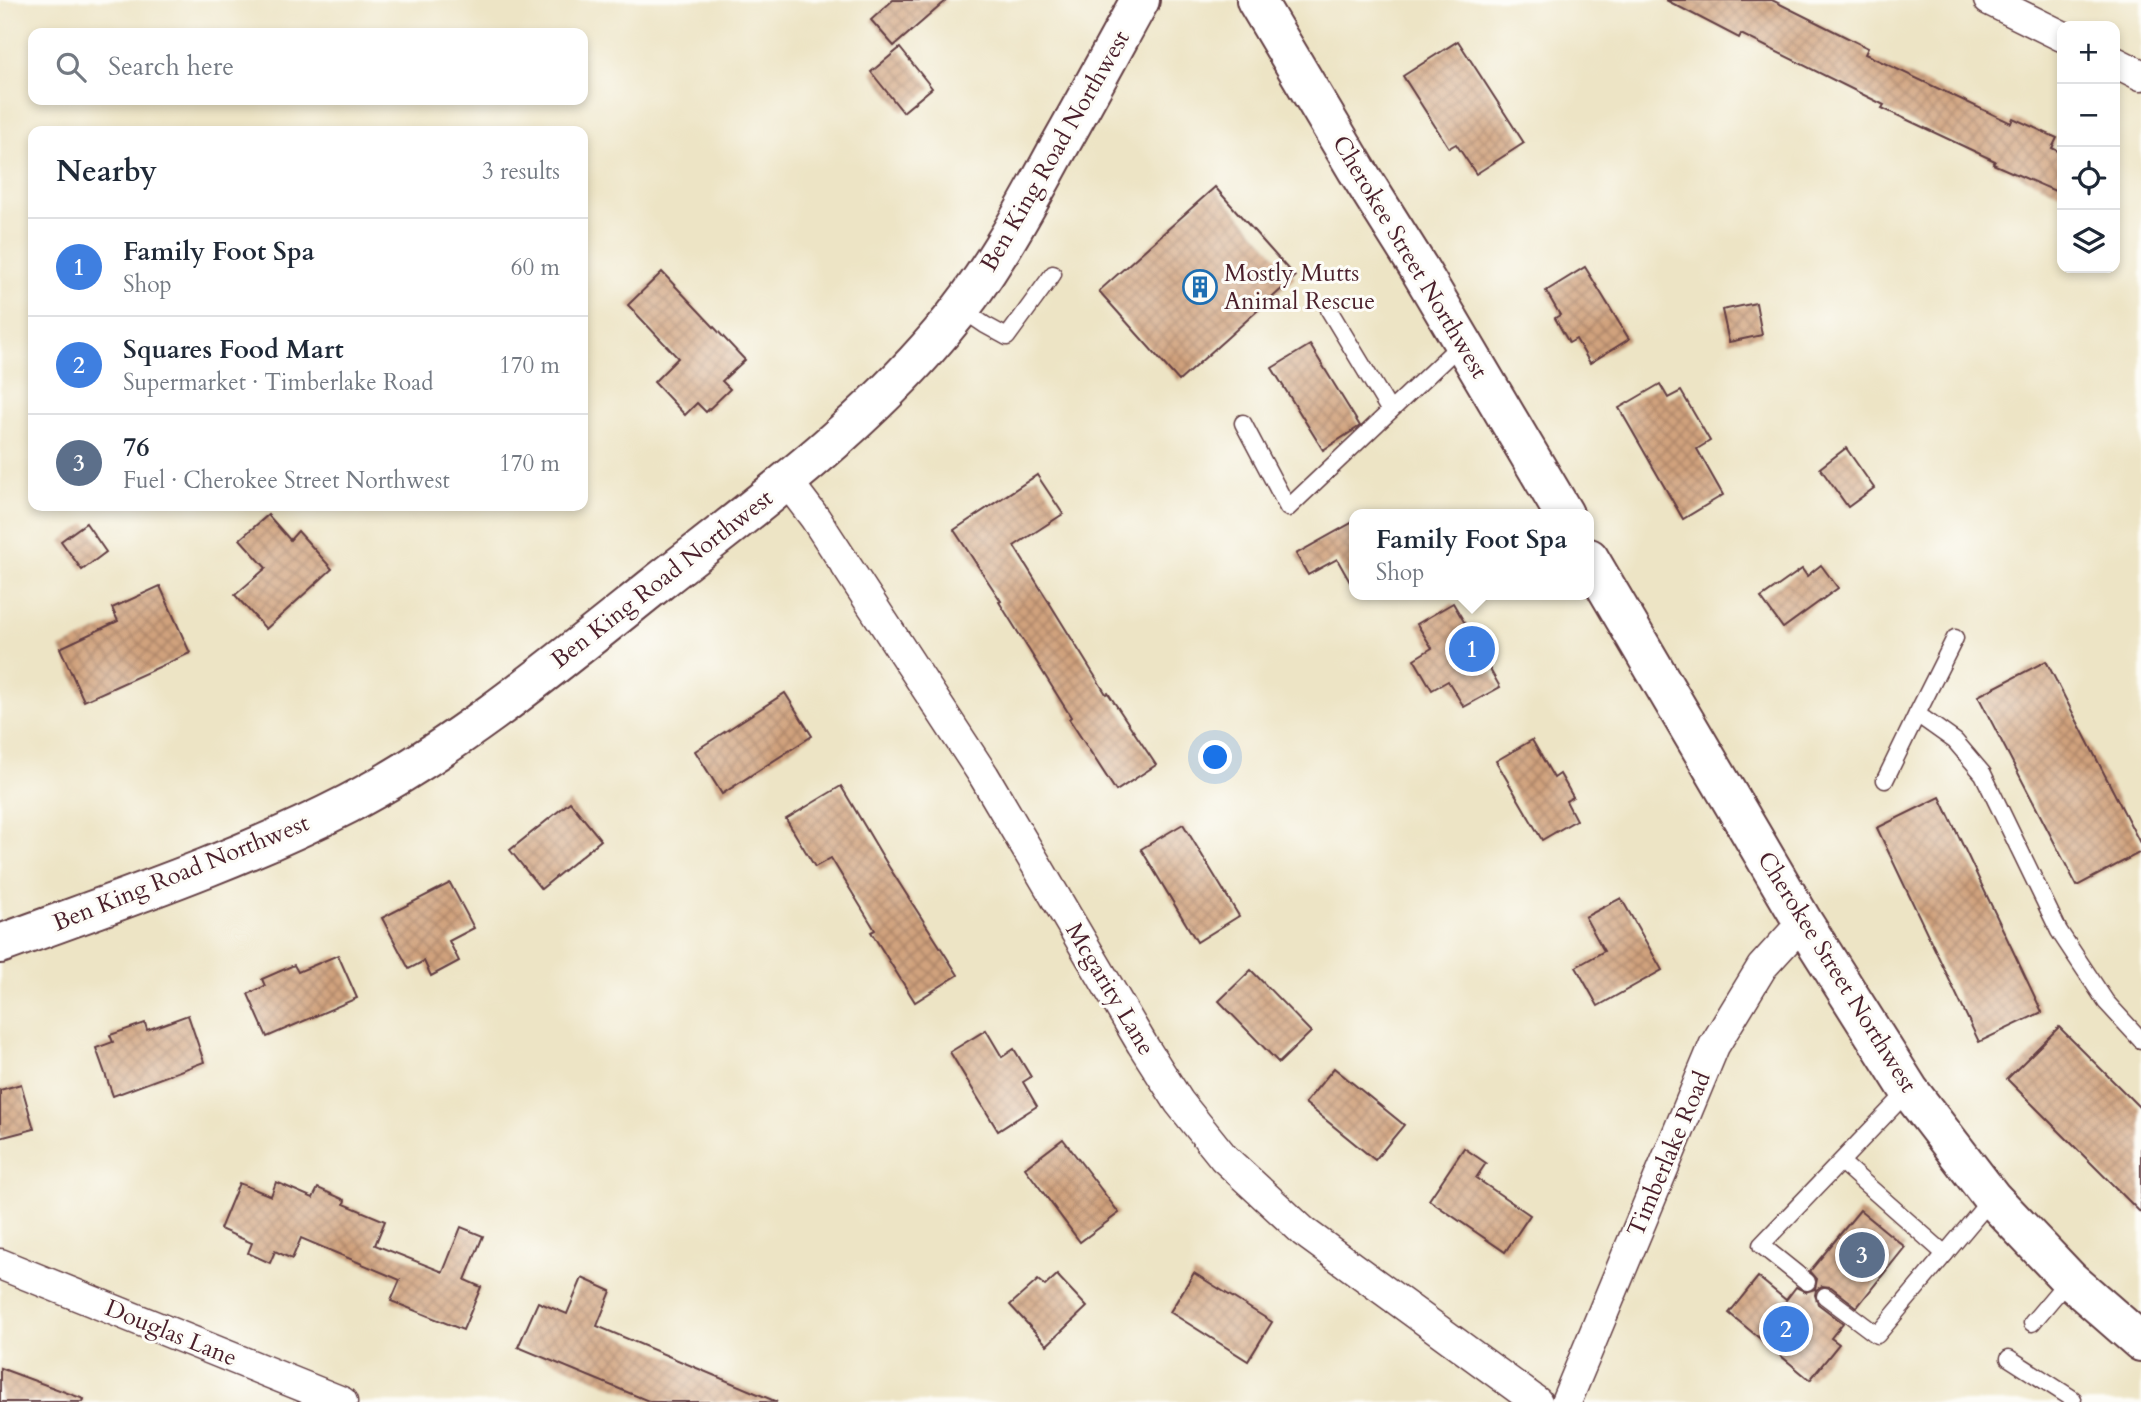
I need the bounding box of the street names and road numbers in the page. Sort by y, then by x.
street label: Ben King Road Northwest [972,24,1138,278]
street label: Cherokee Street Northwest [1324,129,1496,385]
street label: Ben King Road Northwest [544,482,780,676]
street label: Ben King Road Northwest [48,806,314,939]
street label: Cherokee Street Northwest [1749,845,1925,1099]
street label: Mcgarity Lane [1057,917,1163,1061]
street label: Timberlake Road [1619,1066,1719,1242]
street label: Douglas Lane [100,1292,242,1374]

